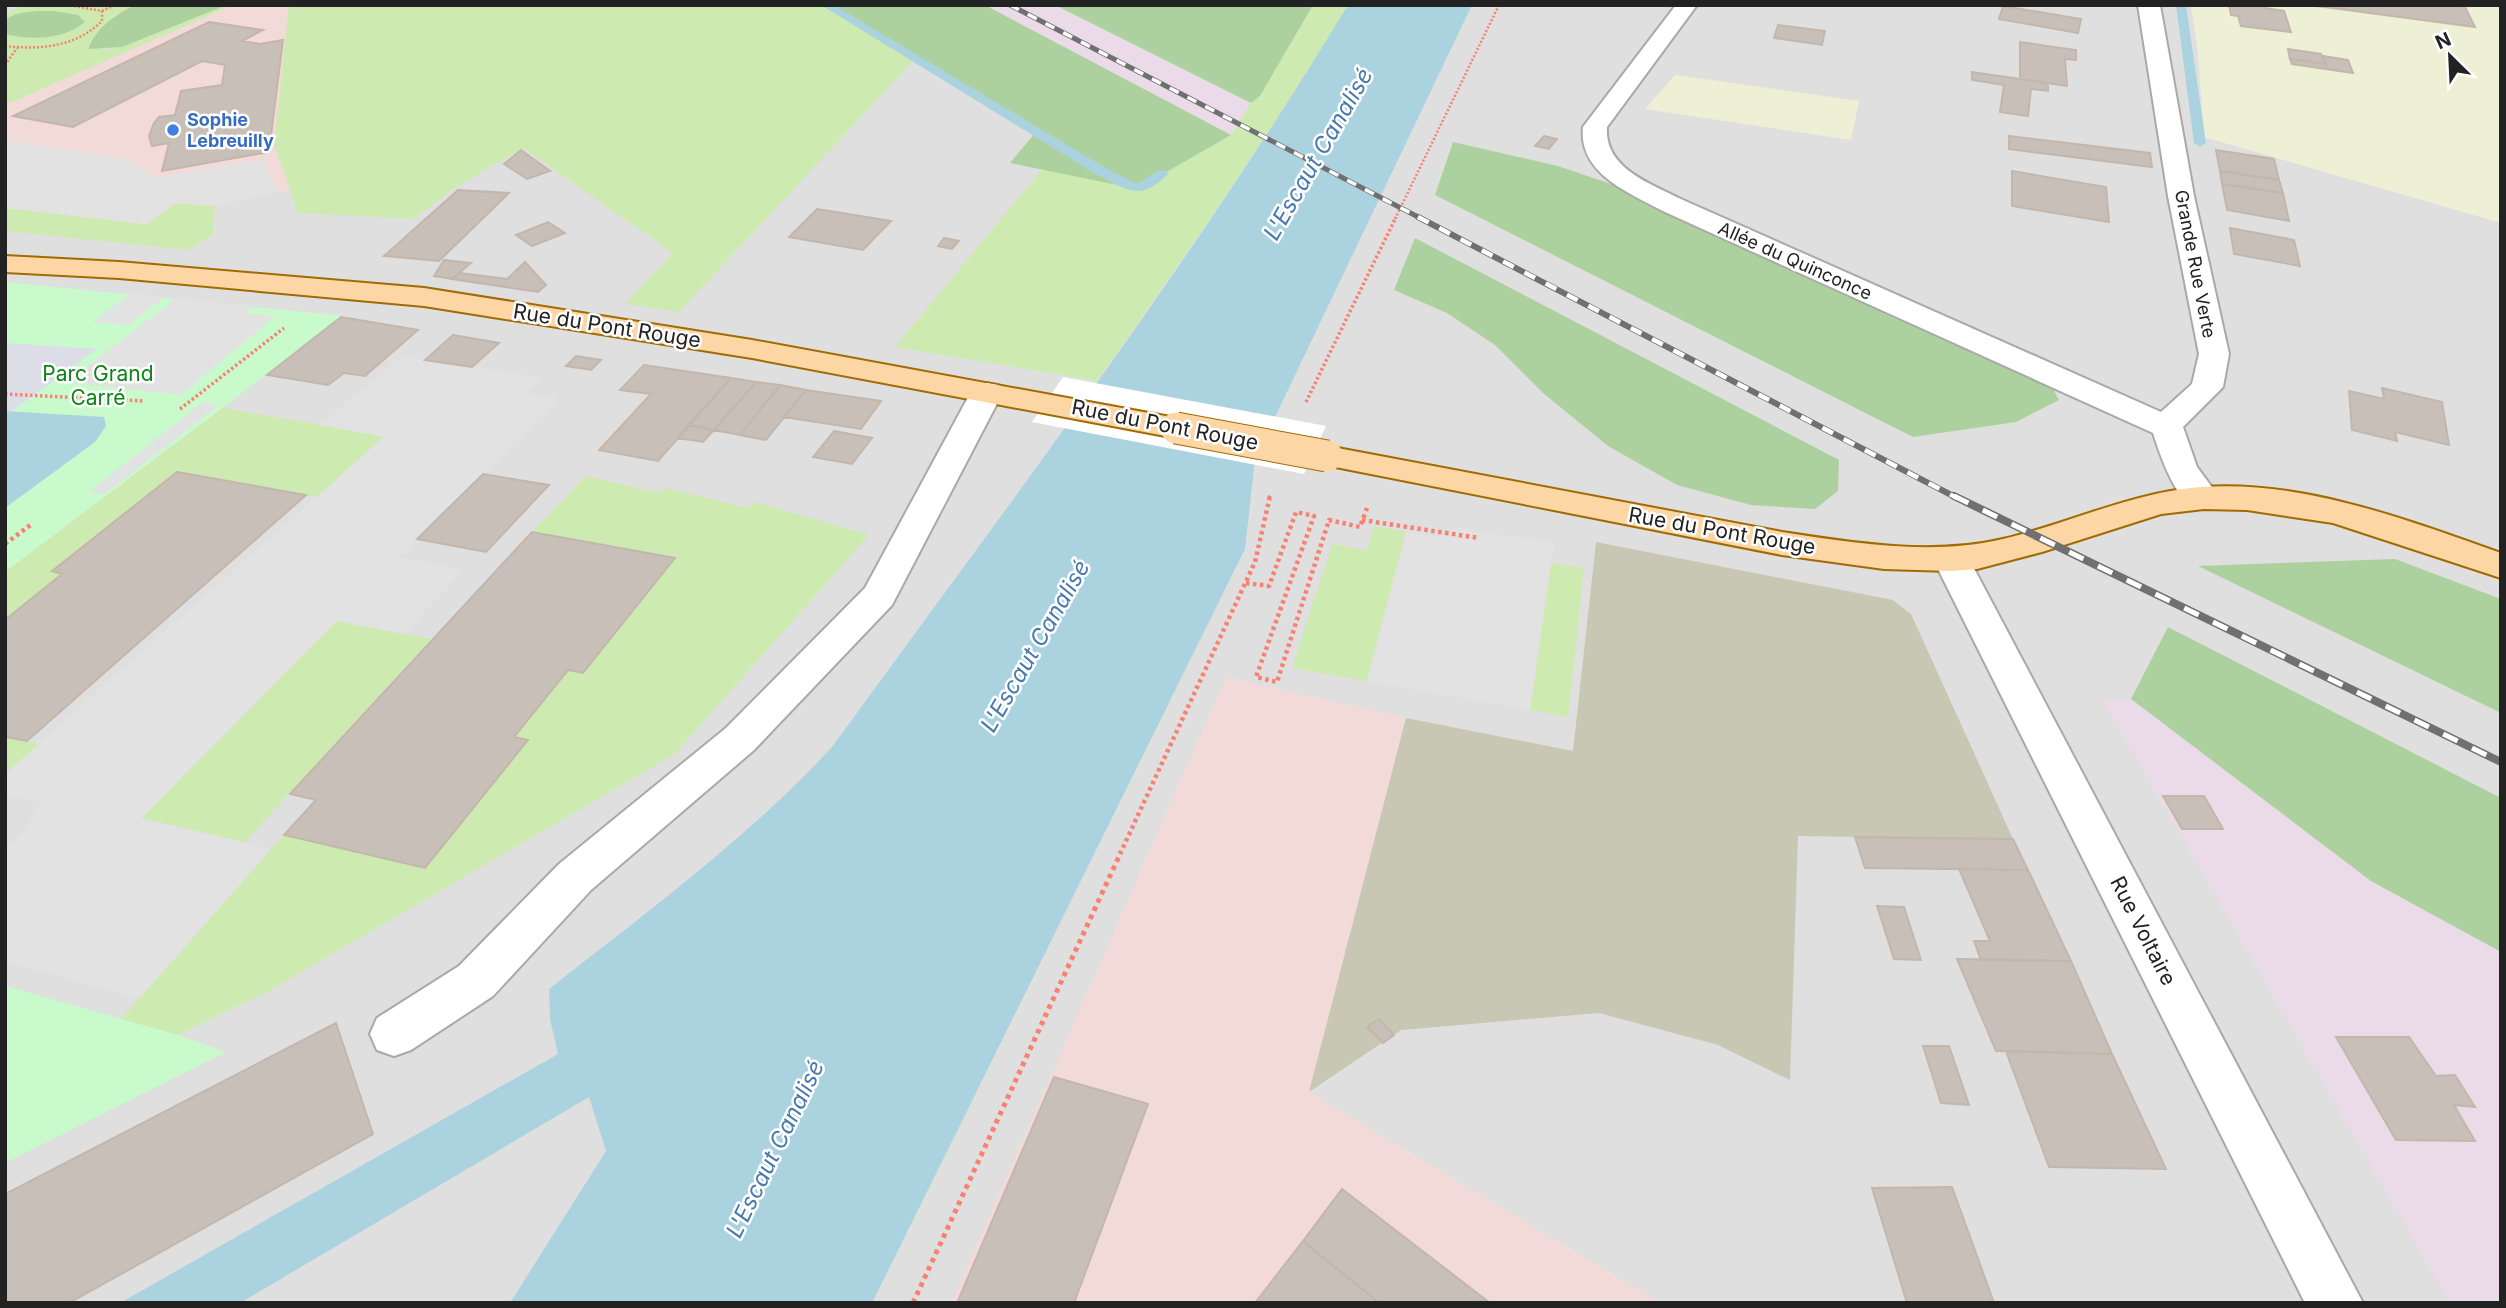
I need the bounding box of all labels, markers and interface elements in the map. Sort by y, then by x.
north arrow [2415,21,2485,91]
text: N [2432,27,2455,54]
water label: L'Escaut Canalisé [1257,63,1379,245]
place label: Sophie Lebreuilly [187,109,274,151]
marker: Sophie Lebreuilly [165,122,181,138]
street label: Grande Rue Verte [2171,188,2220,340]
street label: Allée du Quinconce [1715,217,1875,304]
street label: Rue du Pont Rouge [511,298,703,353]
park label: Parc Grand Carré [42,361,154,410]
street label: Rue du Pont Rouge [1070,394,1261,455]
street label: Rue du Pont Rouge [1627,502,1818,559]
water label: L'Escaut Canalisé [974,555,1096,737]
street label: Rue Voltaire [2105,872,2182,990]
water label: L'Escaut Canalisé [720,1056,830,1242]

